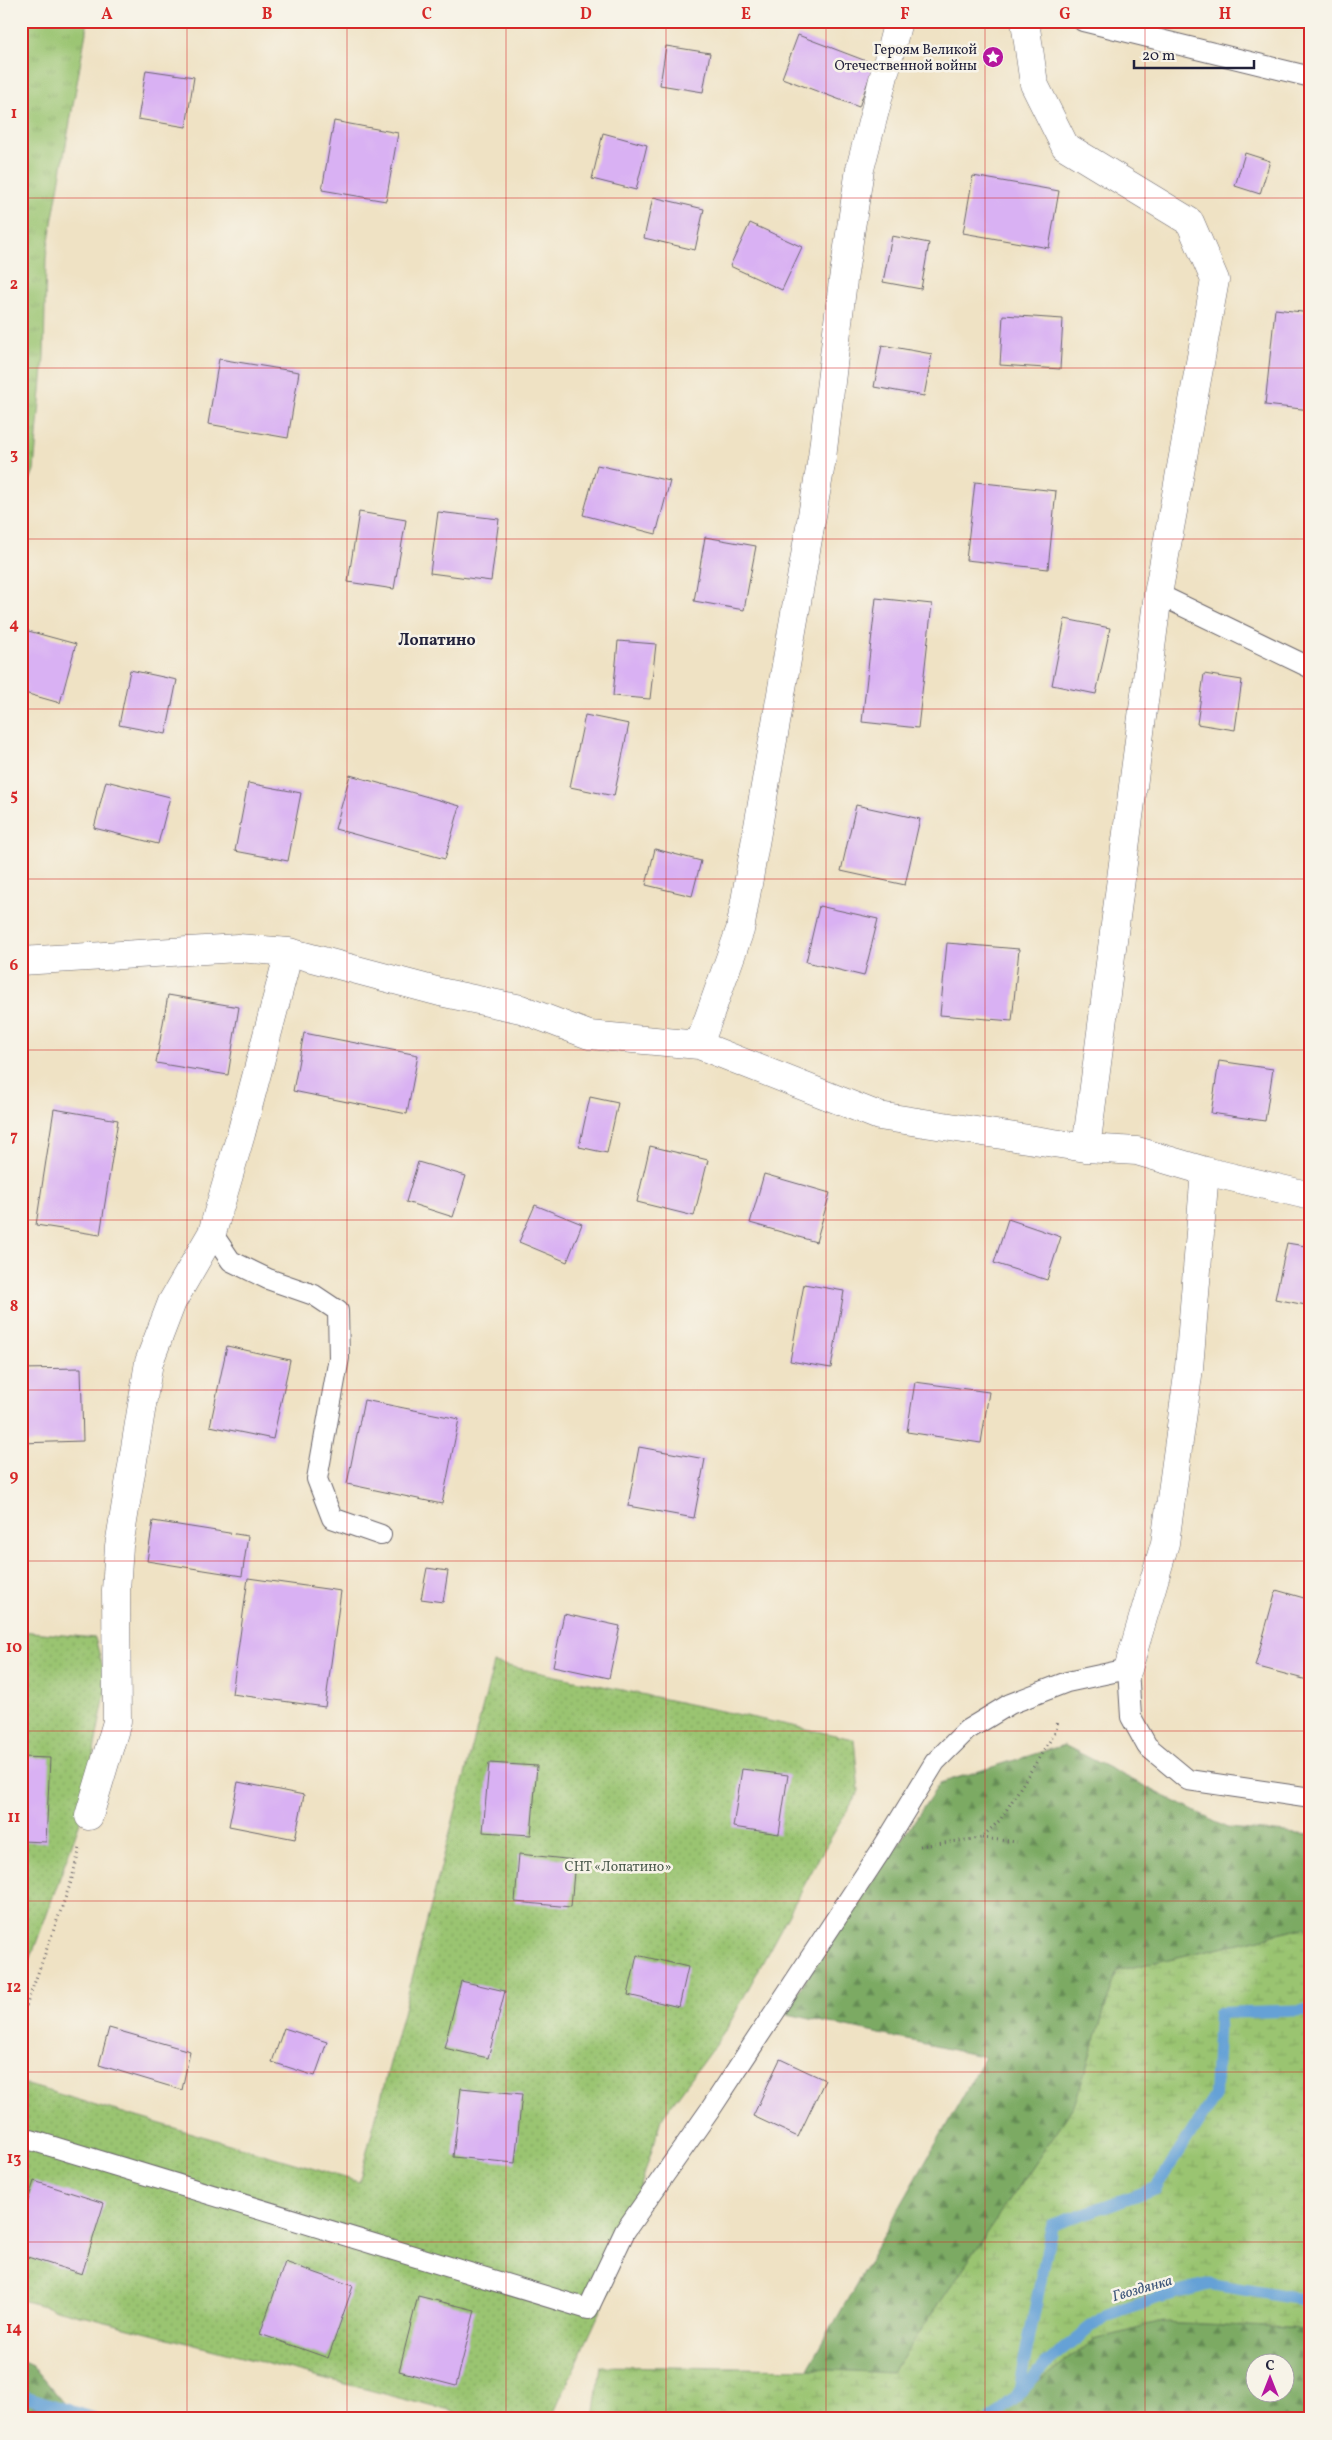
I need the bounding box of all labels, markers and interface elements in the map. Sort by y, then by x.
text: A [101,4,113,26]
text: B [262,4,273,26]
text: C [422,4,432,26]
text: D [580,4,592,26]
text: E [741,4,751,26]
text: F [900,4,910,26]
text: G [1059,4,1071,26]
text: H [1219,4,1231,26]
scale bar [1134,38,1254,70]
place label: Героям Великой Отечественной войны [835,41,977,76]
place icon: Героям Великой Отечественной войны [981,45,1005,69]
text: 20 m [1142,46,1175,67]
text: 1 [11,103,17,125]
text: 2 [10,274,18,296]
text: 3 [10,444,18,466]
text: 4 [9,614,19,636]
district label: Лопатино [398,630,476,652]
text: 5 [10,785,18,807]
text: 6 [10,955,19,977]
text: 7 [10,1126,18,1148]
text: 8 [10,1296,18,1318]
text: 9 [10,1466,19,1488]
text: 10 [6,1637,22,1659]
text: 11 [8,1807,20,1829]
park label: СНТ «Лопатино» [565,1858,671,1877]
text: 12 [7,1977,21,1999]
text: 13 [7,2148,21,2170]
water label: Гвоздянка [1110,2271,1175,2308]
text: 14 [6,2318,22,2340]
north arrow [1244,2352,1294,2402]
text: С [1265,2357,1275,2376]

